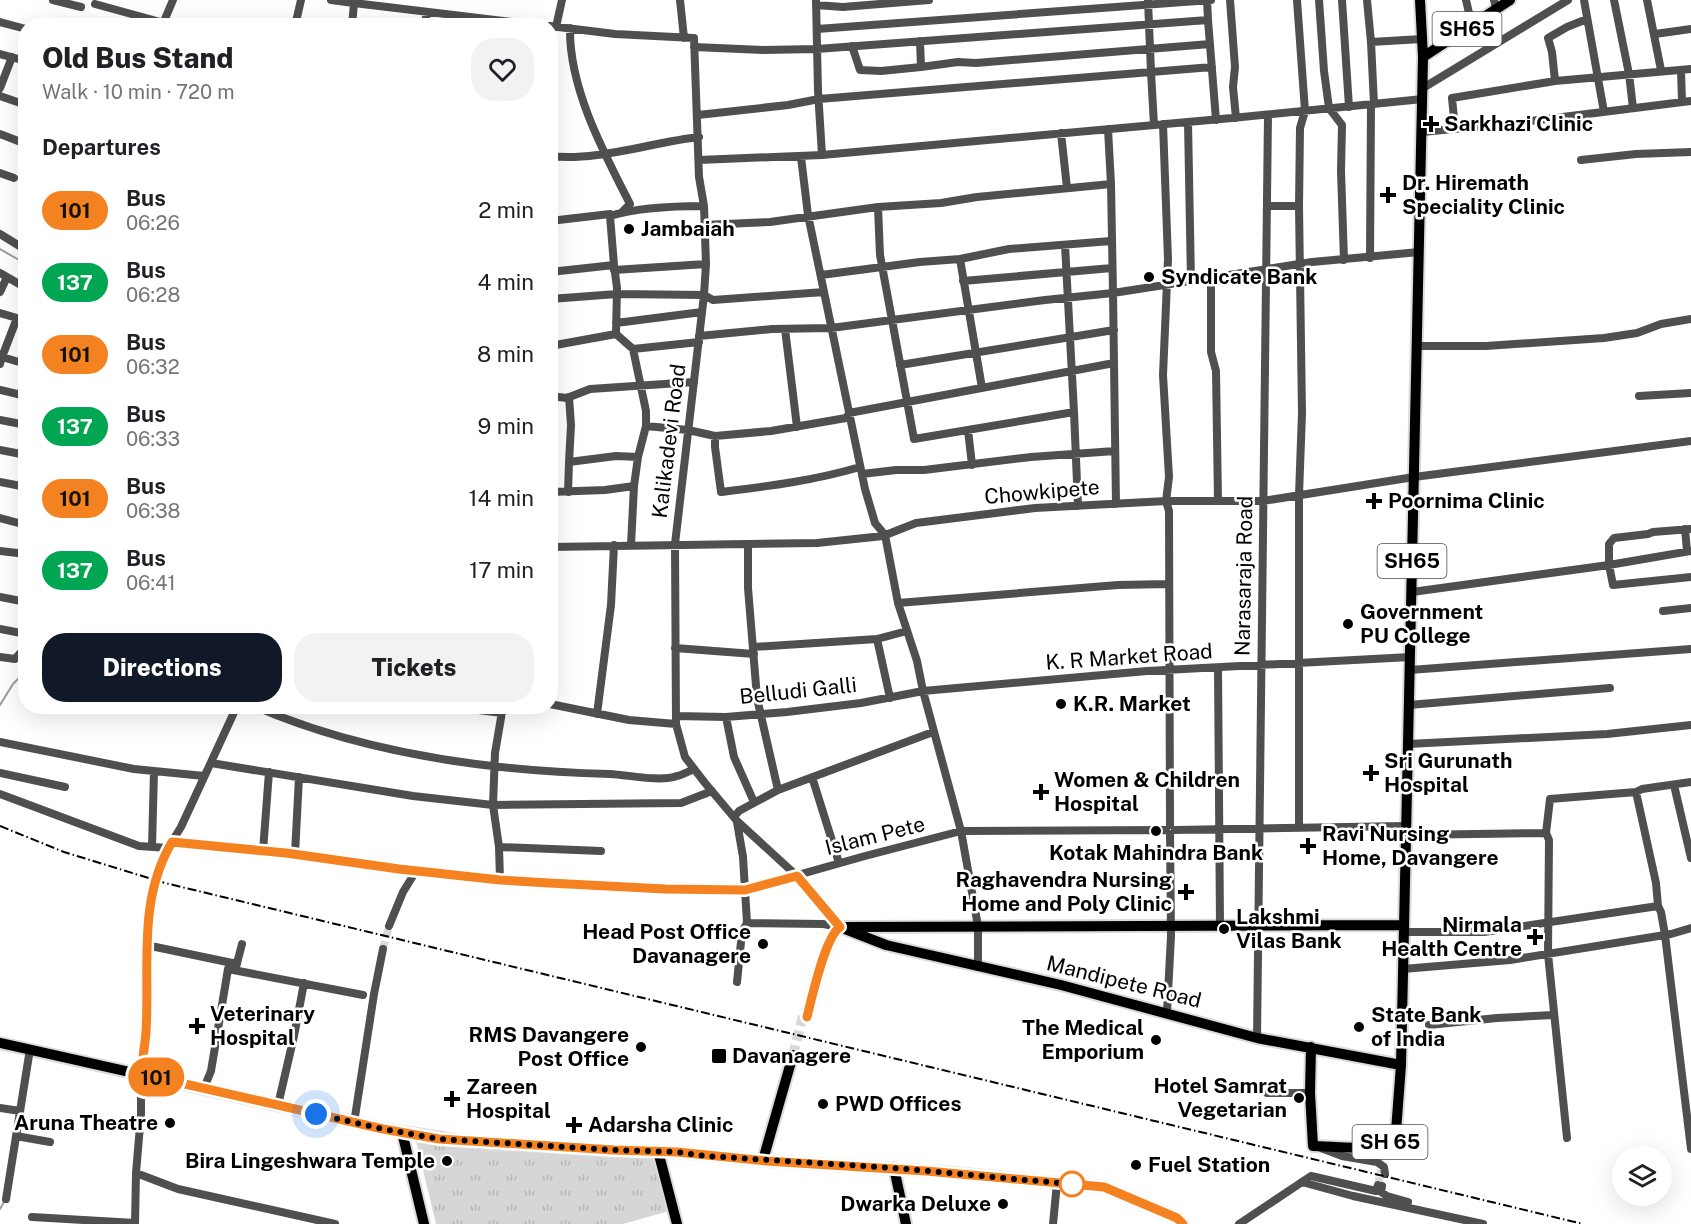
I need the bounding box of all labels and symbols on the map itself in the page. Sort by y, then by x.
road number: SH65 [1432,12,1502,46]
place label: Sarkhazi Clinic [1444,111,1593,136]
marker: Sarkhazi Clinic [1422,115,1440,133]
place label: Dr. Hiremath Speciality Clinic [1402,170,1565,219]
marker: Dr. Hiremath Speciality Clinic [1379,186,1397,204]
place label: Jambaiah [641,216,735,241]
marker: Jambaiah [622,222,636,236]
place label: Syndicate Bank [1161,264,1317,289]
marker: Syndicate Bank [1142,270,1156,284]
street label: Kalikadevi Road [647,362,690,520]
street label: Chowkipete [983,474,1101,509]
place label: Poornima Clinic [1388,488,1545,513]
marker: Poornima Clinic [1365,492,1383,510]
street label: Narasaraja Road [1230,496,1257,656]
road number: SH65 [1378,544,1446,578]
place label: Government PU College [1360,599,1483,648]
marker: Government PU College [1341,617,1355,631]
street label: K. R Market Road [1045,638,1213,675]
street label: Belludi Galli [738,672,858,709]
place label: K.R. Market [1073,691,1191,716]
marker: K.R. Market [1054,697,1068,711]
place label: Sri Gurunath Hospital [1384,748,1512,797]
marker: Sri Gurunath Hospital [1362,764,1380,782]
place label: Women & Children Hospital [1054,767,1240,816]
marker: Women & Children Hospital [1032,783,1050,801]
street label: Islam Pete [822,811,927,860]
place label: Ravi Nursing Home, Davangere [1322,821,1499,870]
marker: Kotak Mahindra Bank [1149,824,1163,838]
marker: Ravi Nursing Home, Davangere [1299,837,1317,855]
place label: Kotak Mahindra Bank [1049,840,1263,865]
place label: Raghavendra Nursing Home and Poly Clinic [956,867,1172,916]
marker: Raghavendra Nursing Home and Poly Clinic [1177,883,1195,901]
place label: Lakshmi Vilas Bank [1236,904,1342,953]
place label: Nirmala Health Centre [1381,912,1522,961]
place label: Head Post Office Davanagere [582,919,751,968]
marker: Lakshmi Vilas Bank [1217,922,1231,936]
marker: Nirmala Health Centre [1526,928,1544,946]
marker: Head Post Office Davanagere [756,937,770,951]
street label: Mandipete Road [1044,950,1204,1013]
place label: Veterinary Hospital [210,1001,315,1050]
place label: State Bank of India [1371,1002,1482,1051]
place label: The Medical Emporium [1022,1015,1144,1064]
marker: Veterinary Hospital [188,1017,206,1035]
marker: State Bank of India [1352,1020,1366,1034]
place label: RMS Davangere Post Office [469,1022,629,1071]
marker: The Medical Emporium [1149,1033,1163,1047]
marker: RMS Davangere Post Office [634,1040,648,1054]
place label: Davanagere [732,1043,851,1068]
marker: Davanagere [710,1047,728,1065]
line badge: 101 [122,1058,190,1096]
place label: Hotel Samrat Vegetarian [1153,1073,1287,1122]
place label: Zareen Hospital [466,1074,551,1123]
marker: Zareen Hospital [443,1090,461,1108]
place label: PWD Offices [835,1091,961,1116]
marker: Hotel Samrat Vegetarian [1292,1091,1306,1105]
marker: PWD Offices [816,1097,830,1111]
your location [301,1099,331,1129]
place label: Aruna Theatre [14,1110,158,1135]
place label: Adarsha Clinic [588,1112,733,1137]
marker: Aruna Theatre [163,1116,177,1130]
marker: Adarsha Clinic [565,1116,583,1134]
road number: SH 65 [1352,1125,1428,1159]
place label: Bira Lingeshwara Temple [185,1148,435,1173]
place label: Fuel Station [1148,1152,1270,1177]
marker: Bira Lingeshwara Temple [440,1154,454,1168]
marker: Fuel Station [1129,1158,1143,1172]
unlabelled marker [1059,1171,1085,1197]
place label: Dwarka Deluxe [840,1191,991,1216]
marker: Dwarka Deluxe [996,1197,1010,1211]

